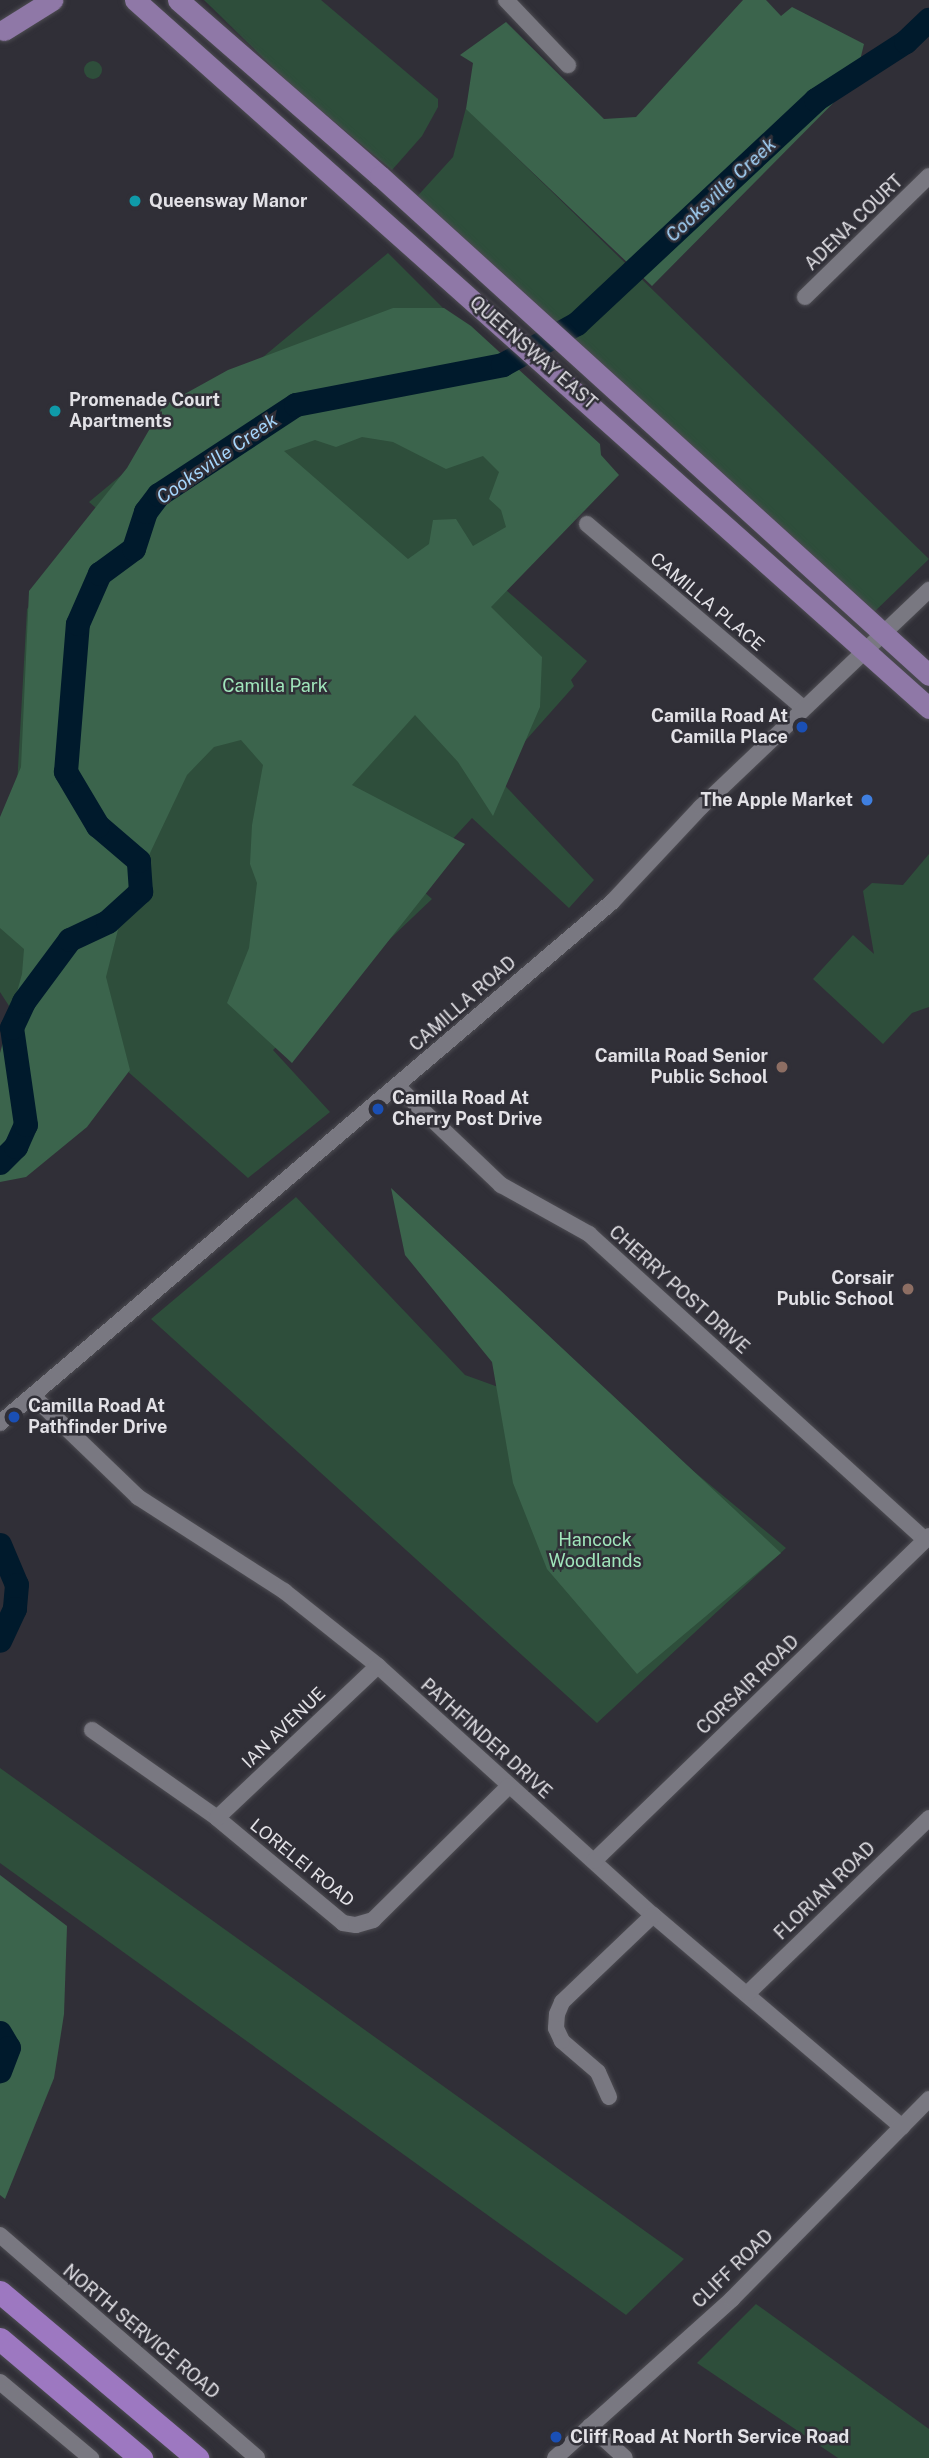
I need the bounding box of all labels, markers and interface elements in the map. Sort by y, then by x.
water label: Cooksville Creek [661,133,781,247]
street label: ADENA COURT [800,171,908,275]
place label: Queensway Manor [149,190,307,212]
marker: Queensway Manor [127,193,143,209]
street label: QUEENSWAY EAST [465,292,601,414]
place label: Promenade Court Apartments [69,390,220,432]
marker: Promenade Court Apartments [47,403,63,419]
water label: Cooksville Creek [152,409,282,509]
street label: CAMILLA PLACE [646,548,768,656]
park label: Camilla Park [222,675,328,697]
place label: Camilla Road At Camilla Place [651,706,788,748]
marker: Camilla Road At Camilla Place [794,719,810,735]
place label: The Apple Market [700,789,853,811]
marker: The Apple Market [859,792,875,808]
street label: CAMILLA ROAD [405,952,521,1056]
place label: Camilla Road Senior Public School [595,1046,768,1088]
marker: Camilla Road Senior Public School [774,1059,790,1075]
place label: Camilla Road At Cherry Post Drive [392,1088,543,1130]
marker: Camilla Road At Cherry Post Drive [370,1101,386,1117]
street label: CHERRY POST DRIVE [604,1221,754,1359]
place label: Corsair Public School [777,1268,894,1310]
marker: Corsair Public School [900,1281,916,1297]
place label: Camilla Road At Pathfinder Drive [28,1396,167,1438]
marker: Camilla Road At Pathfinder Drive [6,1409,22,1425]
park label: Hancock Woodlands [548,1530,642,1572]
street label: CORSAIR ROAD [692,1631,804,1739]
street label: PATHFINDER DRIVE [416,1675,556,1803]
street label: IAN AVENUE [238,1683,330,1773]
street label: LORELEI ROAD [246,1814,358,1912]
street label: FLORIAN ROAD [770,1837,880,1945]
street label: CLIFF ROAD [688,2225,778,2313]
street label: NORTH SERVICE ROAD [58,2260,224,2404]
place label: Cliff Road At North Service Road [570,2426,849,2448]
marker: Cliff Road At North Service Road [548,2429,564,2445]

